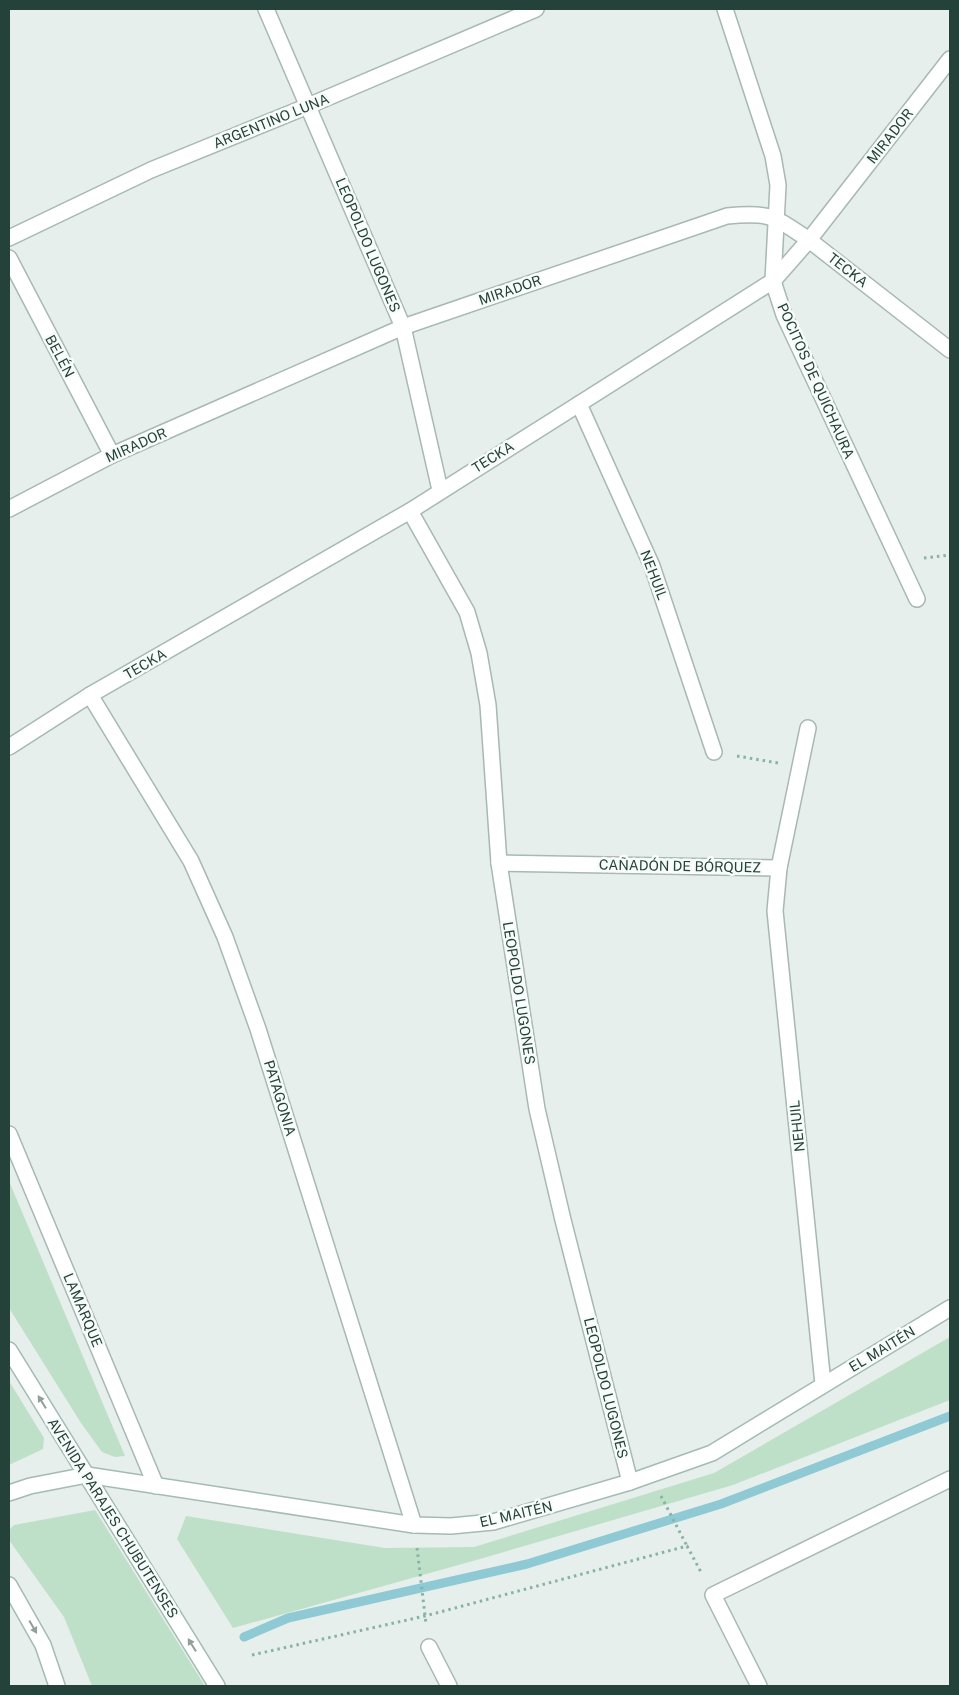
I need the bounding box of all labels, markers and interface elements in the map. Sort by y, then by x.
street label: ARGENTINO LUNA [211,90,331,152]
street label: MIRADOR [864,105,916,167]
street label: LEOPOLDO LUGONES [332,175,404,315]
street label: TECKA [825,249,871,291]
street label: MIRADOR [477,272,543,308]
street label: POCITOS DE QUICHAURA [774,301,858,461]
street label: BELÉN [42,332,79,380]
street label: MIRADOR [103,424,169,466]
street label: TECKA [469,438,517,476]
street label: NEHUIL [637,548,671,602]
street label: TECKA [121,645,169,683]
street label: CAÑADÓN DE BÓRQUEZ [599,855,761,875]
street label: LEOPOLDO LUGONES [500,920,538,1066]
street label: PATAGONIA [261,1058,299,1138]
street label: NEHUIL [786,1099,808,1153]
street label: LAMARQUE [60,1271,106,1349]
street label: LEOPOLDO LUGONES [581,1316,631,1460]
street label: EL MAITÉN [846,1322,918,1375]
one-way arrow [37,1396,46,1409]
street label: AVENIDA PARAJES CHUBUTENSES [45,1415,181,1621]
street label: EL MAITÉN [478,1497,554,1530]
one-way arrow [29,1620,37,1634]
one-way arrow [187,1638,196,1651]

